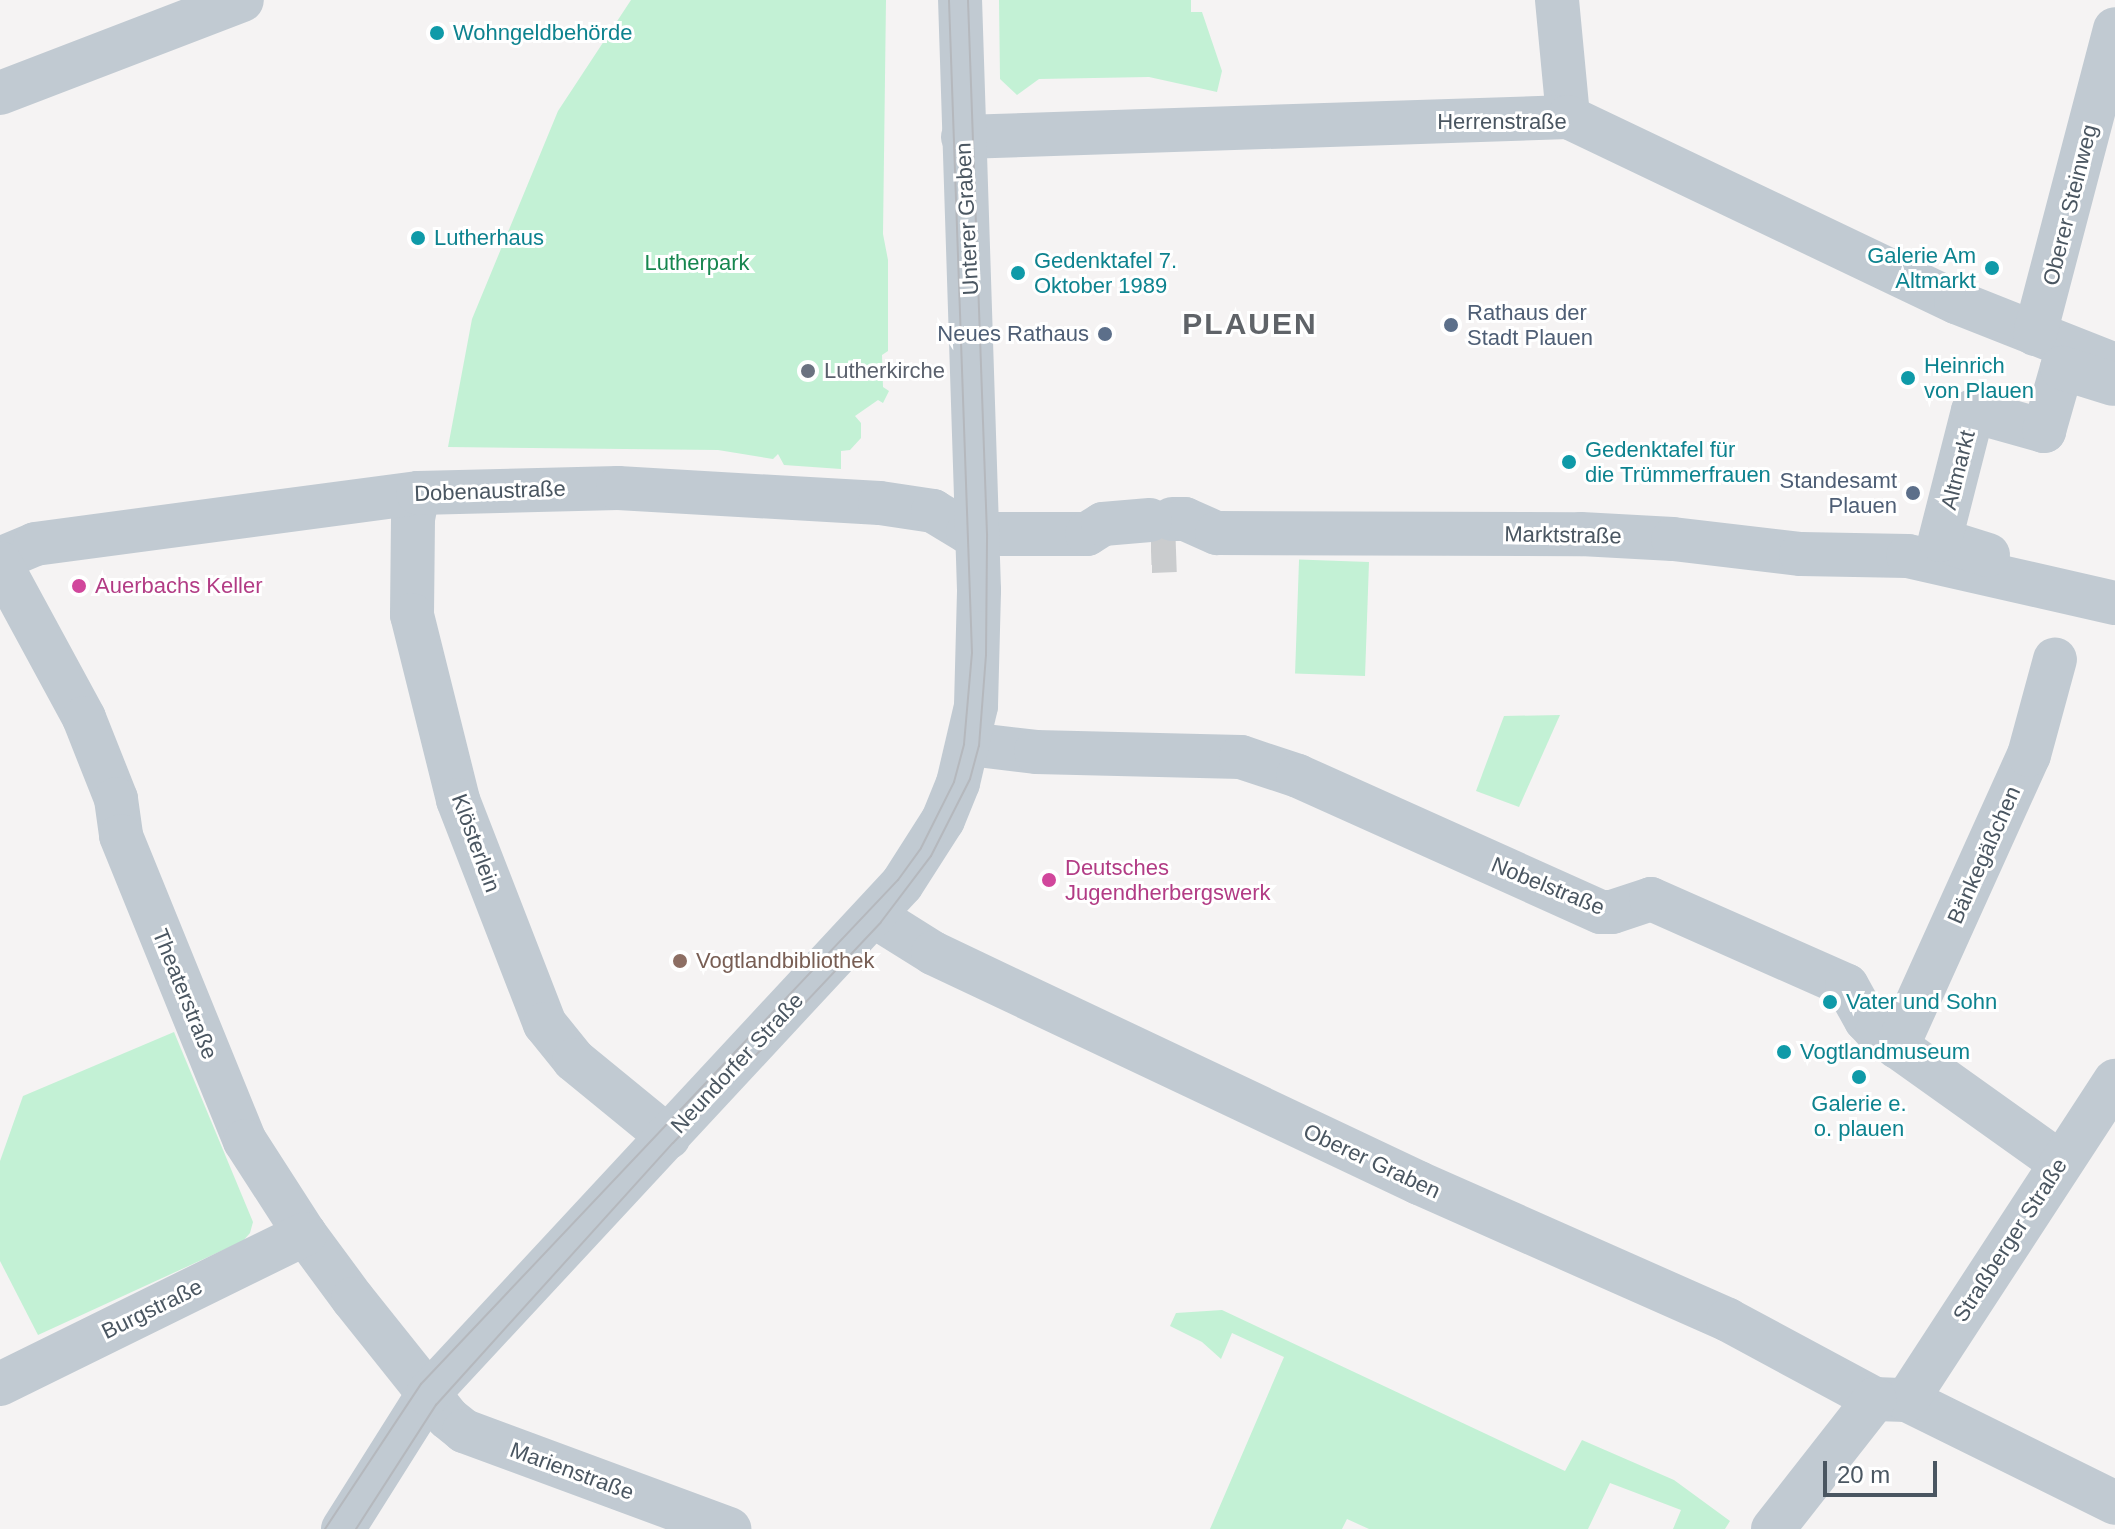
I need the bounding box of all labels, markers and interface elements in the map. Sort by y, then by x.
place label: Wohngeldbehörde [453,20,632,46]
marker: Wohngeldbehörde [428,24,446,42]
street label: Herrenstraße [1437,109,1567,135]
street label: Oberer Steinweg [2037,122,2103,288]
street label: Unterer Graben [950,142,984,296]
place label: Lutherhaus [434,225,544,251]
marker: Lutherhaus [409,229,427,247]
place label: Galerie Am Altmarkt [1866,242,1976,294]
place label: Gedenktafel 7. Oktober 1989 [1034,247,1177,298]
park label: Lutherpark [644,250,750,276]
marker: Galerie Am Altmarkt [1983,259,2001,277]
marker: Gedenktafel 7. Oktober 1989 [1009,264,1027,282]
place label: Rathaus der Stadt Plauen [1467,299,1593,350]
district label: PLAUEN [1182,306,1318,342]
marker: Rathaus der Stadt Plauen [1442,316,1460,334]
place label: Neues Rathaus [937,321,1089,347]
marker: Neues Rathaus [1096,325,1114,343]
place label: Heinrich von Plauen [1924,352,2034,404]
place label: Lutherkirche [824,358,945,384]
marker: Lutherkirche [799,362,817,380]
marker: Heinrich von Plauen [1899,369,1917,387]
street label: Altmarkt [1935,428,1981,512]
place label: Gedenktafel für die Trümmerfrauen [1585,436,1771,488]
marker: Gedenktafel für die Trümmerfrauen [1560,453,1578,471]
place label: Standesamt Plauen [1780,467,1897,518]
street label: Dobenaustraße [414,475,566,507]
marker: Standesamt Plauen [1904,484,1922,502]
street label: Marktstraße [1504,521,1622,549]
place label: Auerbachs Keller [95,573,263,599]
marker: Auerbachs Keller [70,577,88,595]
street label: Bänkegäßchen [1942,782,2026,928]
street label: Klösterlein [446,790,506,896]
street label: Nobelstraße [1488,851,1608,921]
place label: Deutsches Jugendherbergswerk [1065,854,1270,906]
marker: Deutsches Jugendherbergswerk [1040,871,1058,889]
street label: Theaterstraße [147,925,223,1063]
place label: Vogtlandbibliothek [696,948,875,974]
marker: Vogtlandbibliothek [671,952,689,970]
street label: Neundorfer Straße [665,987,809,1139]
place label: Vater und Sohn [1846,989,1997,1015]
marker: Vater und Sohn [1821,993,1839,1011]
place label: Vogtlandmuseum [1800,1039,1970,1065]
marker: Vogtlandmuseum [1775,1043,1793,1061]
marker: Galerie e. o. plauen [1850,1068,1868,1086]
place label: Galerie e. o. plauen [1811,1090,1907,1142]
street label: Oberer Graben [1299,1118,1445,1204]
street label: Straßberger Straße [1947,1153,2073,1327]
street label: Burgstraße [97,1273,207,1345]
street label: Marienstraße [507,1436,637,1506]
scale bar [1827,1445,1941,1495]
text: 20 m [1837,1461,1890,1488]

